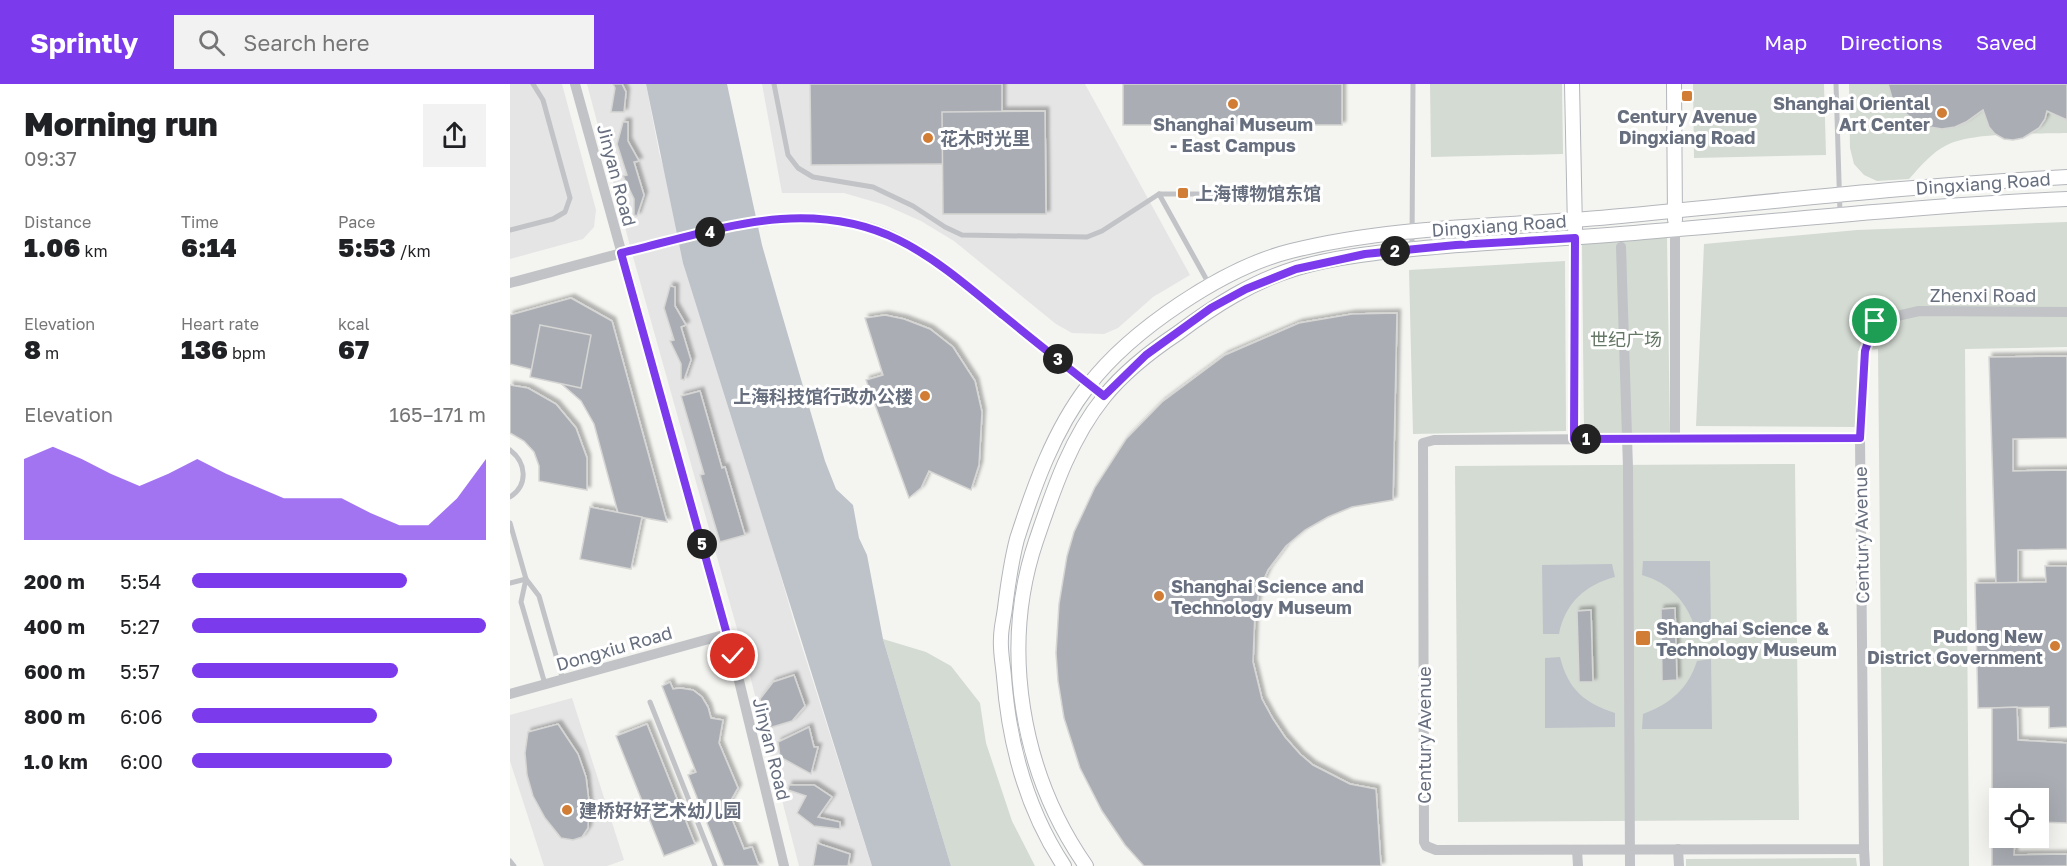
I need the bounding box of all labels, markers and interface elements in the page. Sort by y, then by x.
search box [174,15,594,69]
text: Sprintly [30,26,138,59]
icon: search [195,26,228,59]
text: Search here [243,29,369,56]
text: Map [1764,29,1807,55]
text: Directions [1840,29,1943,55]
text: Saved [1976,29,2037,55]
marker: Century Avenue Dingxiang Road [1680,89,1694,103]
place label: Shanghai Oriental Art Center [1773,92,1930,135]
marker: Shanghai Museum - East Campus [1226,97,1240,111]
text: Morning run [24,104,218,143]
button: share [423,104,486,167]
place label: Century Avenue Dingxiang Road [1617,105,1757,148]
marker: Shanghai Oriental Art Center [1935,106,1949,120]
place label: Shanghai Museum - East Campus [1153,113,1313,156]
street label: Jinyan Road [593,121,641,229]
place label: 花木时光里 [940,127,1030,149]
marker: 花木时光里 [921,131,935,145]
text: 09:37 [24,146,77,170]
street label: Dingxiang Road [1915,167,2051,199]
place label: 上海博物馆东馆 [1195,182,1321,204]
marker: 上海博物馆东馆 [1176,186,1190,200]
street label: Dingxiang Road [1431,209,1567,241]
text: Distance [24,212,91,232]
text: Time [181,212,219,232]
text: Pace [338,212,375,232]
pin: 4 [695,217,725,247]
text: 4 [705,222,715,242]
text: 1.06 [24,232,80,263]
text: 6:14 [181,232,237,263]
text: 5:53 [338,232,396,263]
pin: 2 [1380,236,1410,266]
text: km [80,241,108,261]
text: /km [396,241,431,261]
text: 2 [1390,241,1400,261]
street label: Zhenxi Road [1930,284,2036,306]
pin [1849,295,1900,346]
icon: arrive [1858,304,1891,337]
text: Elevation [24,314,95,334]
text: Heart rate [181,314,259,334]
text: kcal [338,314,370,334]
park label: 世纪广场 [1590,328,1662,350]
text: 8 [24,334,41,365]
text: 136 [181,334,228,365]
text: 67 [338,334,369,365]
text: m [41,343,59,363]
text: bpm [228,343,266,363]
pin: 3 [1043,344,1073,374]
text: 3 [1053,349,1063,369]
place label: 上海科技馆行政办公楼 [733,385,913,407]
marker: 上海科技馆行政办公楼 [918,389,932,403]
text: Elevation [24,402,113,426]
text: 165–171 m [389,402,486,426]
pin: 1 [1571,424,1601,454]
text: 1 [1582,429,1590,449]
street label: Century Avenue [1849,466,1873,604]
pin: 5 [687,529,717,559]
text: 5 [697,534,707,554]
text: 200 m [24,569,85,593]
text: 5:54 [120,569,161,593]
place label: Shanghai Science and Technology Museum [1171,575,1364,618]
marker: Shanghai Science and Technology Museum [1152,589,1166,603]
text: 400 m [24,614,85,638]
text: 5:27 [120,614,160,638]
place label: Shanghai Science & Technology Museum [1656,617,1837,660]
street label: Dongxiu Road [553,621,675,675]
place label: Pudong New District Government [1867,625,2043,668]
marker: Shanghai Science & Technology Museum [1634,629,1652,647]
pin [707,630,758,681]
icon: check [716,639,749,672]
marker: Pudong New District Government [2048,639,2062,653]
text: 600 m [24,659,85,683]
text: 5:57 [120,659,160,683]
street label: Century Avenue [1413,666,1435,804]
street label: Jinyan Road [749,695,795,803]
text: 800 m [24,704,85,728]
text: 6:06 [120,704,163,728]
text: 1.0 km [24,749,88,773]
text: 6:00 [120,749,163,773]
map controls [1989,788,2049,848]
button: locate [1989,788,2049,848]
place label: 建桥好好艺术幼儿园 [579,799,741,821]
marker: 建桥好好艺术幼儿园 [560,803,574,817]

